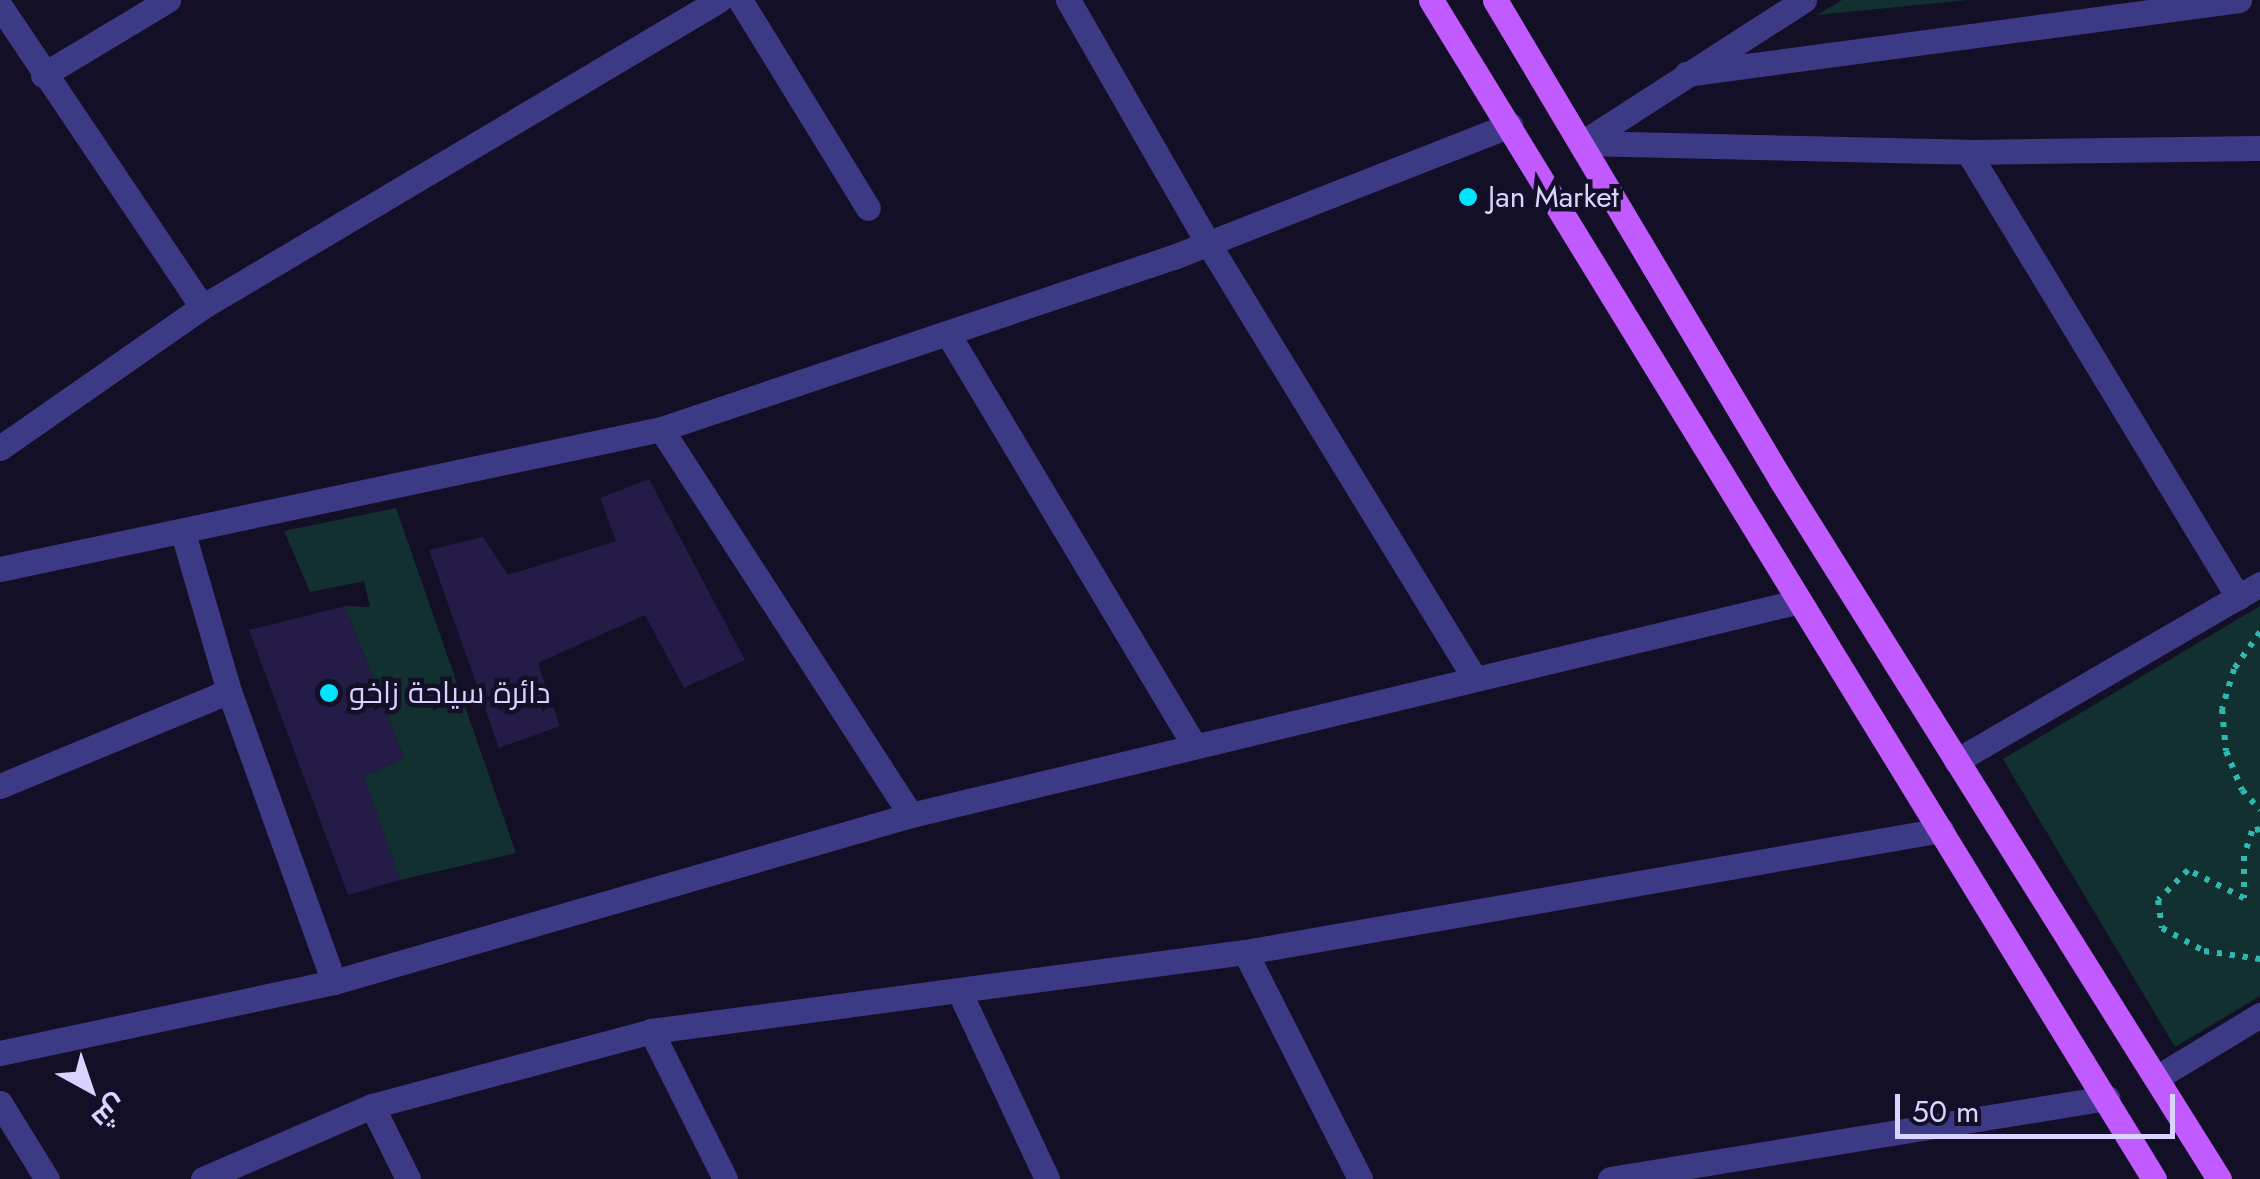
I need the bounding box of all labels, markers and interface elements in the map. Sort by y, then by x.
place label: Jan Market [1488,179,1619,215]
marker: Jan Market [1457,186,1479,208]
place label: دائرة سياحة زاخو [349,675,551,711]
marker: دائرة سياحة زاخو [318,682,340,704]
north arrow [40,1039,140,1139]
scale bar [1900,1074,2180,1136]
text: ش [83,1085,137,1140]
text: 50 m [1912,1090,1979,1133]

